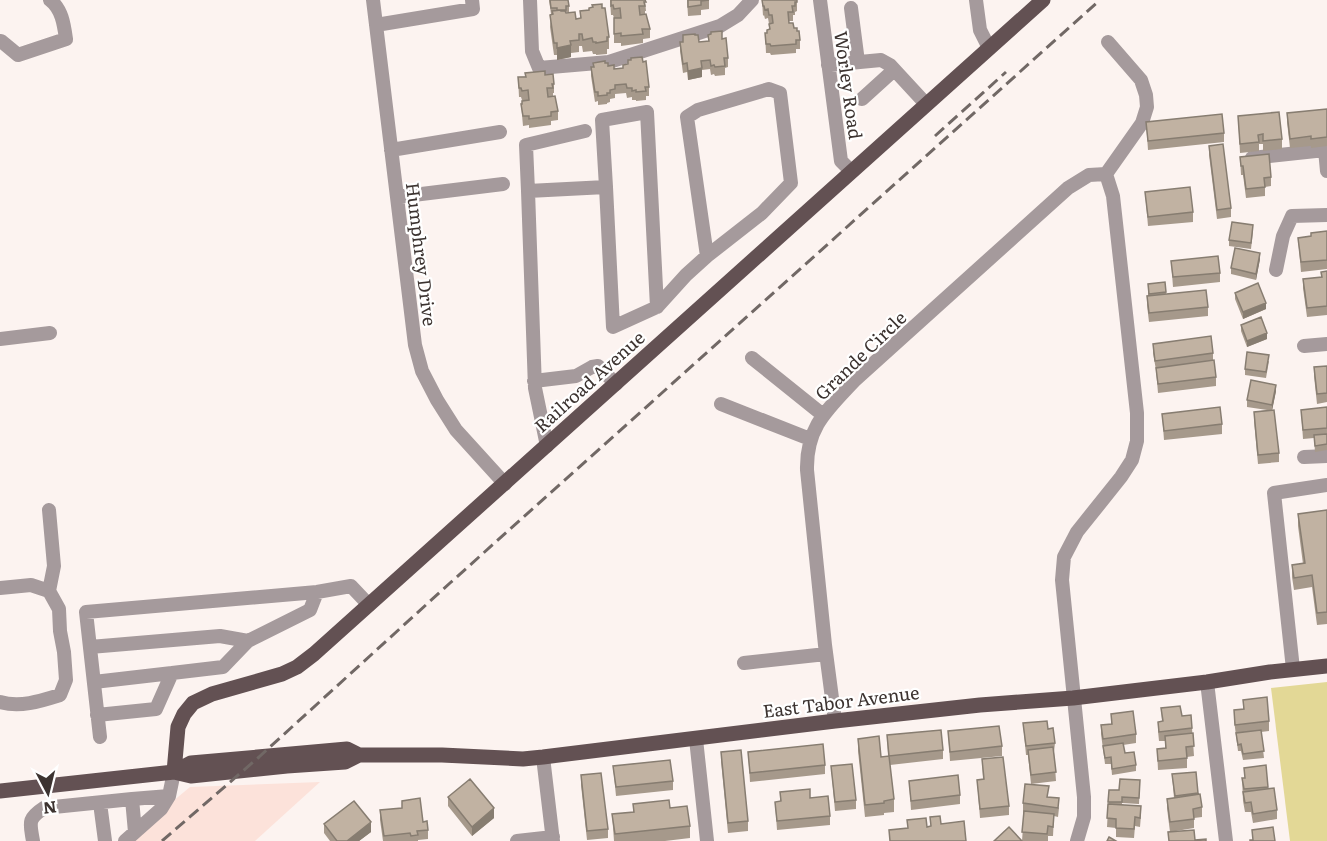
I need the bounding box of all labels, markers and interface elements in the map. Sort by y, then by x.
street label: Worley Road [828,29,870,141]
street label: Humphrey Drive [400,181,444,327]
street label: Grande Circle [808,304,912,406]
street label: Railroad Avenue [528,324,650,438]
street label: East Tabor Avenue [761,678,921,724]
north arrow [18,763,78,823]
text: N [42,796,58,822]

